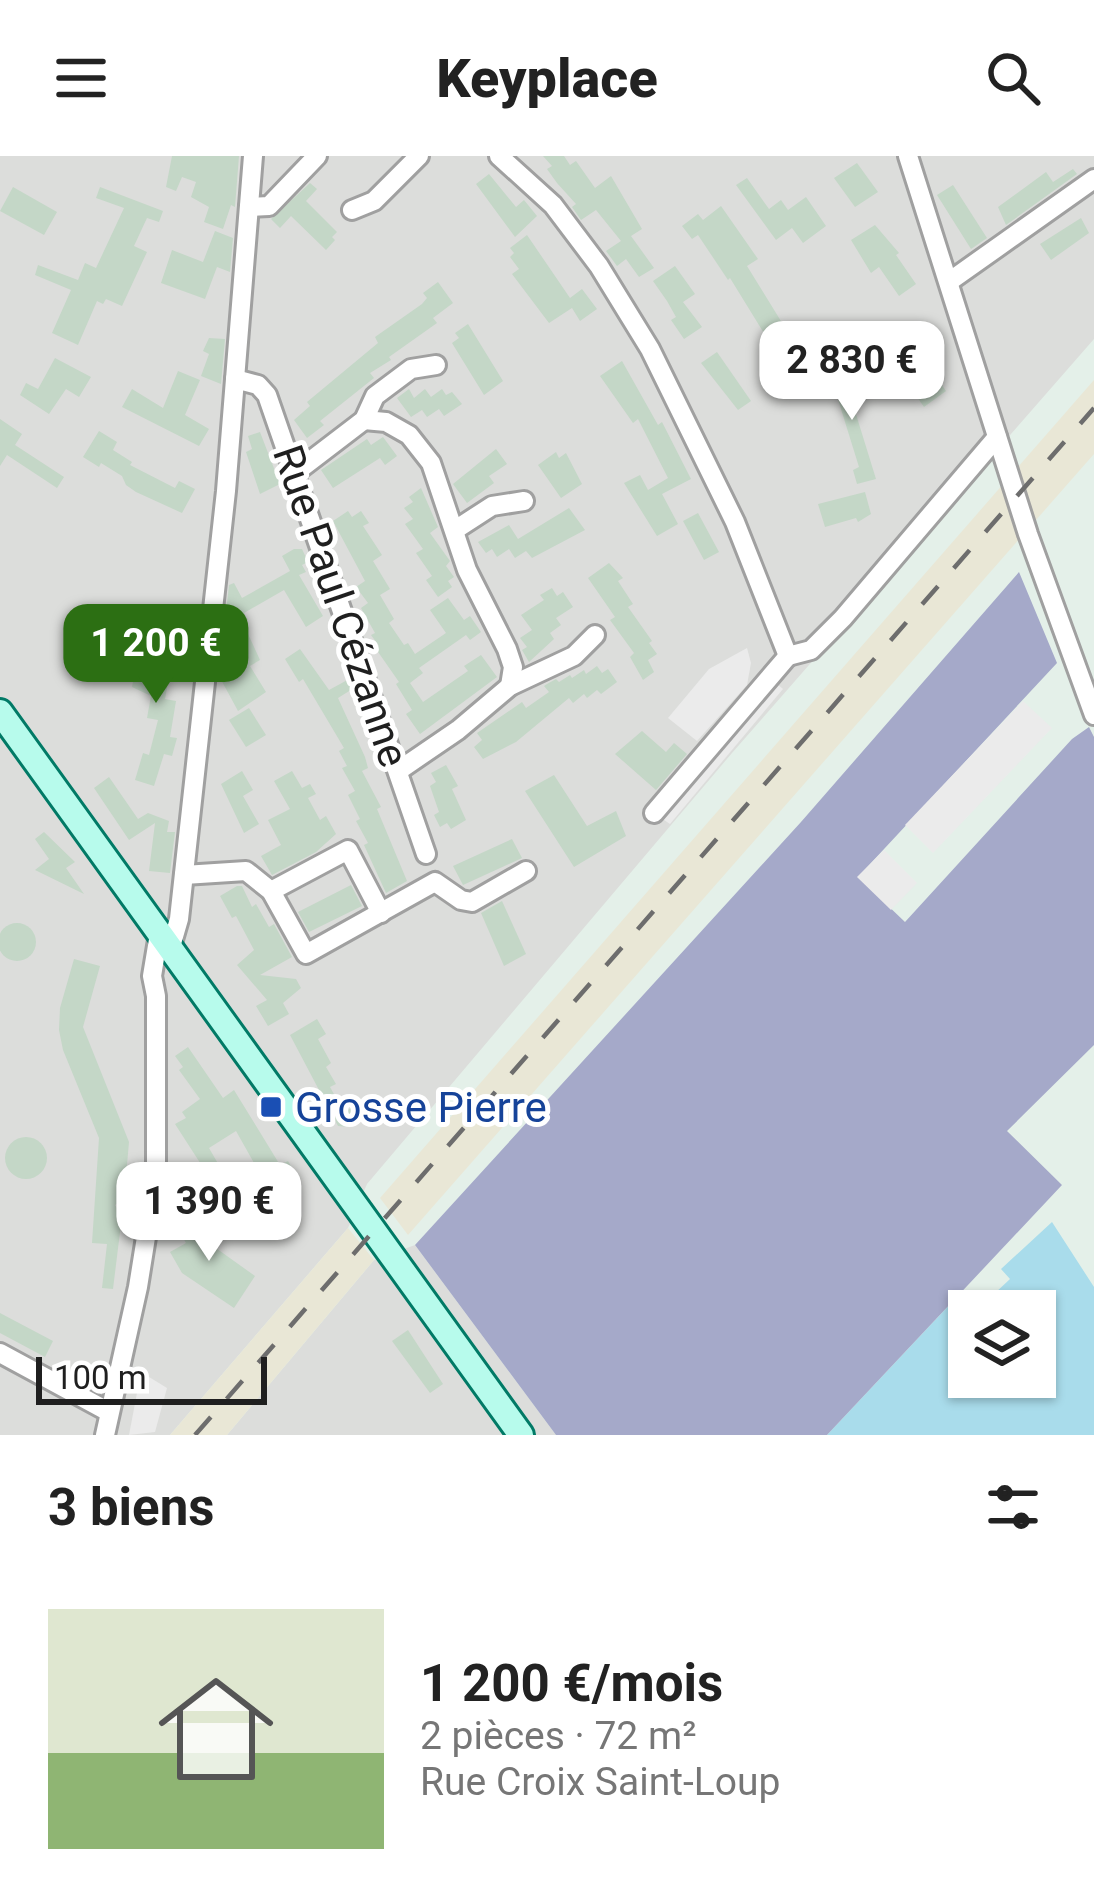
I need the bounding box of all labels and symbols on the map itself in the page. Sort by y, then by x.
pin: 2 830 € [741,321,963,423]
street label: Rue Paul Cézanne [263,439,419,773]
pin: 1 200 € [45,604,267,706]
place label: Grosse Pierre [295,1083,547,1132]
marker: Grosse Pierre [258,1094,284,1120]
pin: 1 390 € [98,1162,320,1264]
scale bar [36,1351,267,1404]

